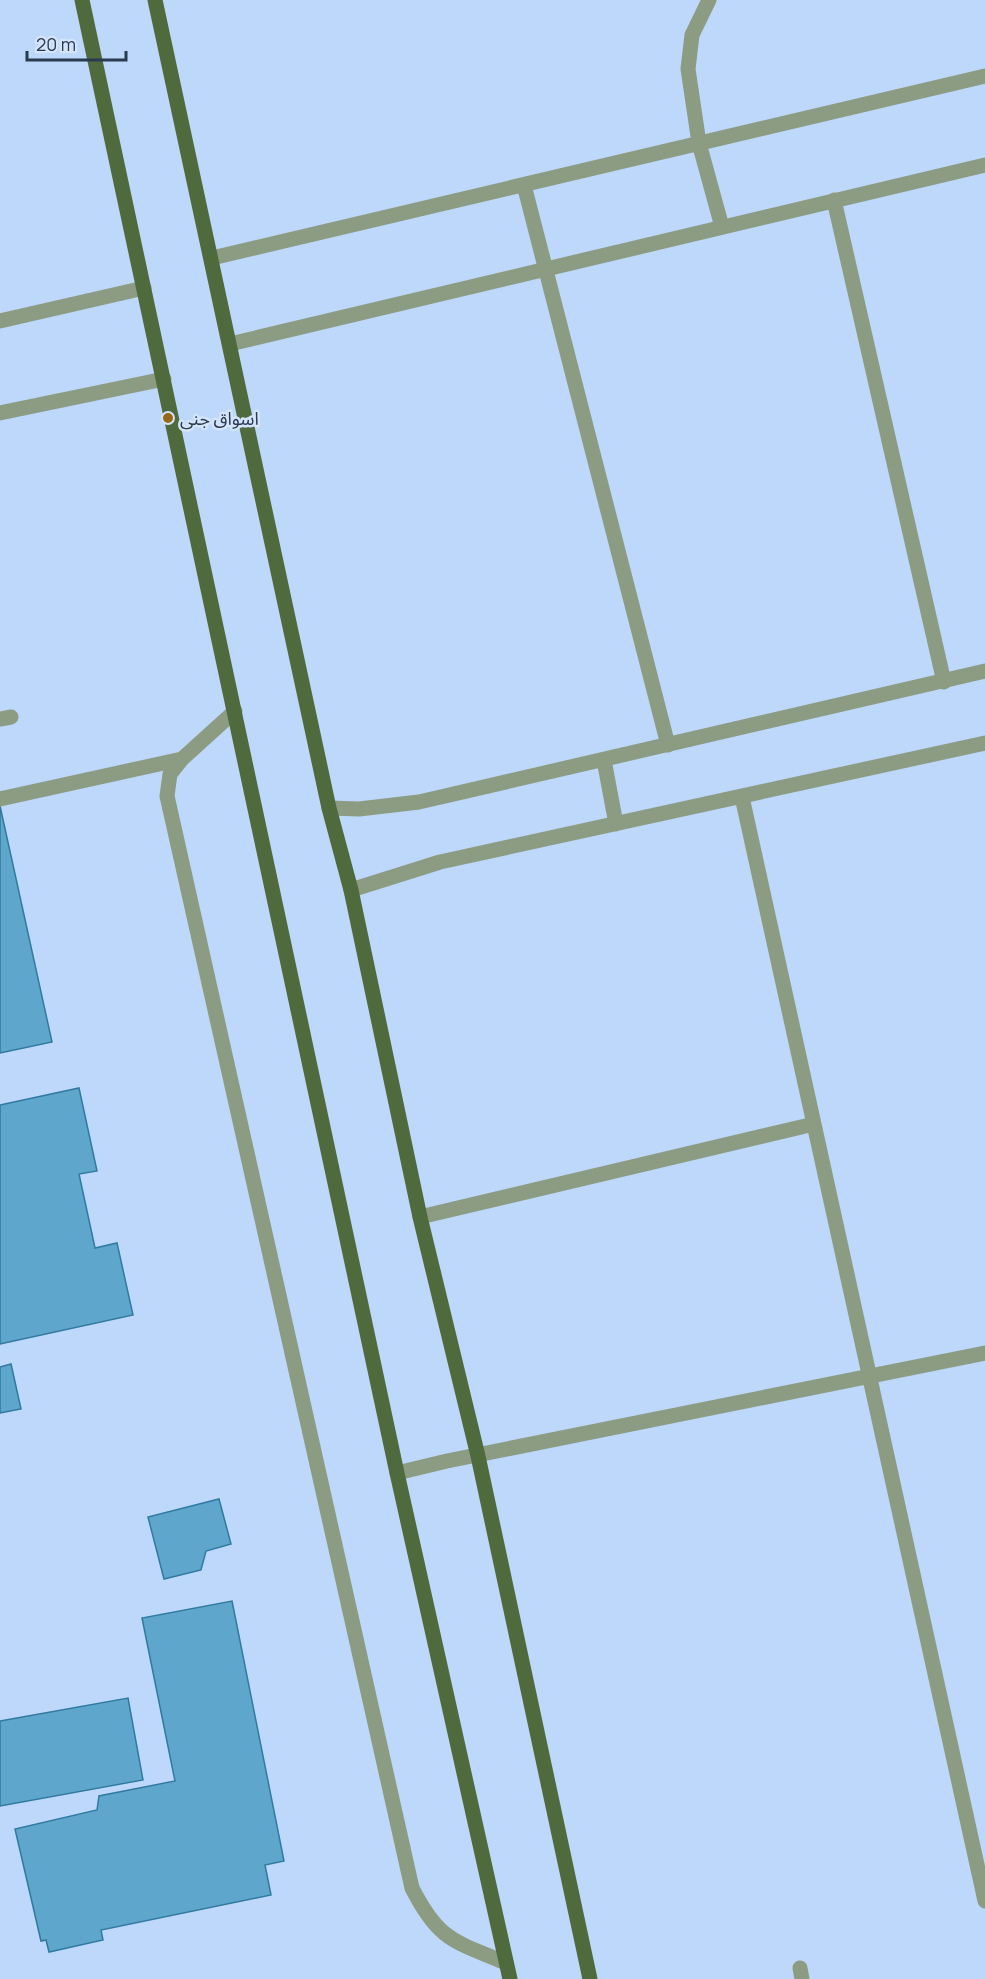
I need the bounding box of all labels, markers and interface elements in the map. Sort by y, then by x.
scale bar [27,24,126,62]
text: 20 m [36,32,76,56]
place label: اسواق جنى [180,406,259,430]
marker: اسواق جنى [161,411,175,425]

